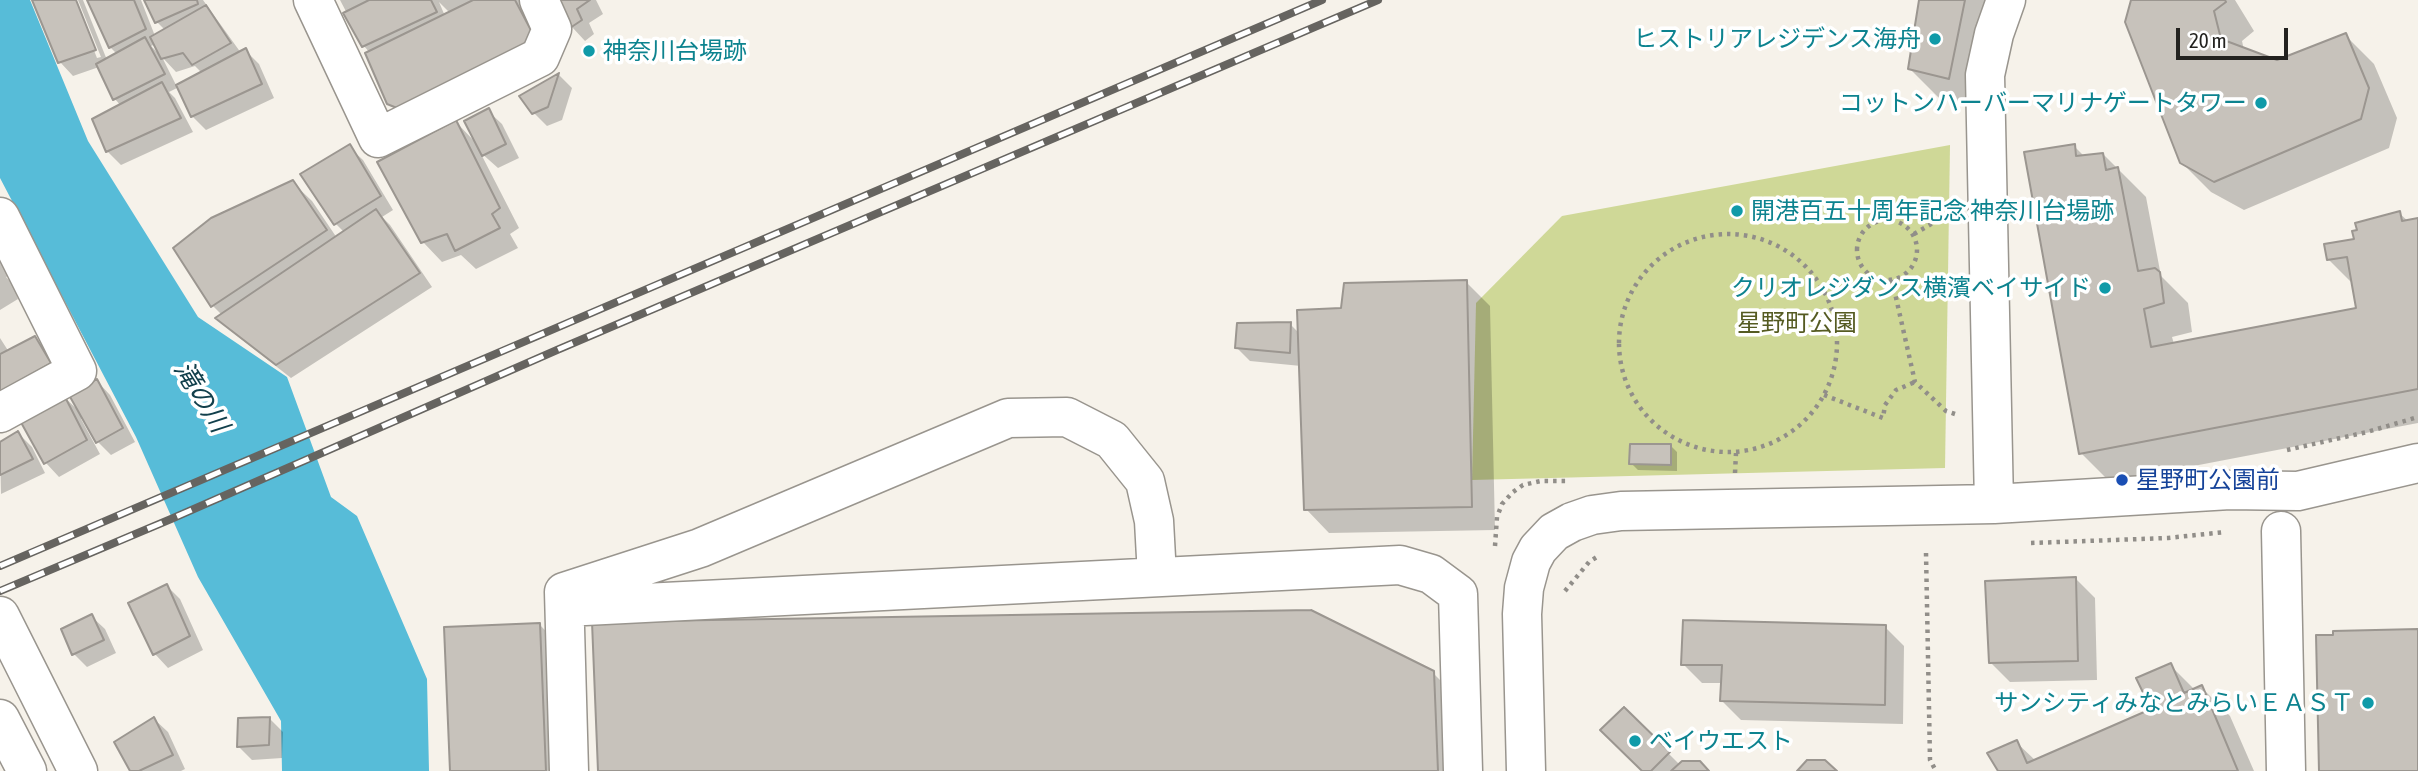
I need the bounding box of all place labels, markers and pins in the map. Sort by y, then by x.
place label: ヒストリアレジデンス海舟 [1633,25,1921,53]
marker: ヒストリアレジデンス海舟 [1927,31,1943,47]
place label: 神奈川台場跡 [603,37,747,65]
marker: 神奈川台場跡 [581,43,597,59]
place label: コットンハーバーマリナゲートタワー [1839,89,2247,117]
marker: コットンハーバーマリナゲートタワー [2253,95,2269,111]
place label: 開港百五十周年記念 神奈川台場跡 [1751,197,2114,225]
marker: 開港百五十周年記念 神奈川台場跡 [1729,203,1745,219]
place label: クリオレジダンス横濱ベイサイド [1731,274,2091,302]
marker: クリオレジダンス横濱ベイサイド [2097,280,2113,296]
place label: 星野町公園前 [2136,466,2280,494]
marker: 星野町公園前 [2114,472,2130,488]
place label: サンシティみなとみらいＥＡＳＴ [1994,689,2354,717]
marker: サンシティみなとみらいＥＡＳＴ [2360,695,2376,711]
place label: ベイウエスト [1649,727,1793,755]
marker: ベイウエスト [1627,733,1643,749]

